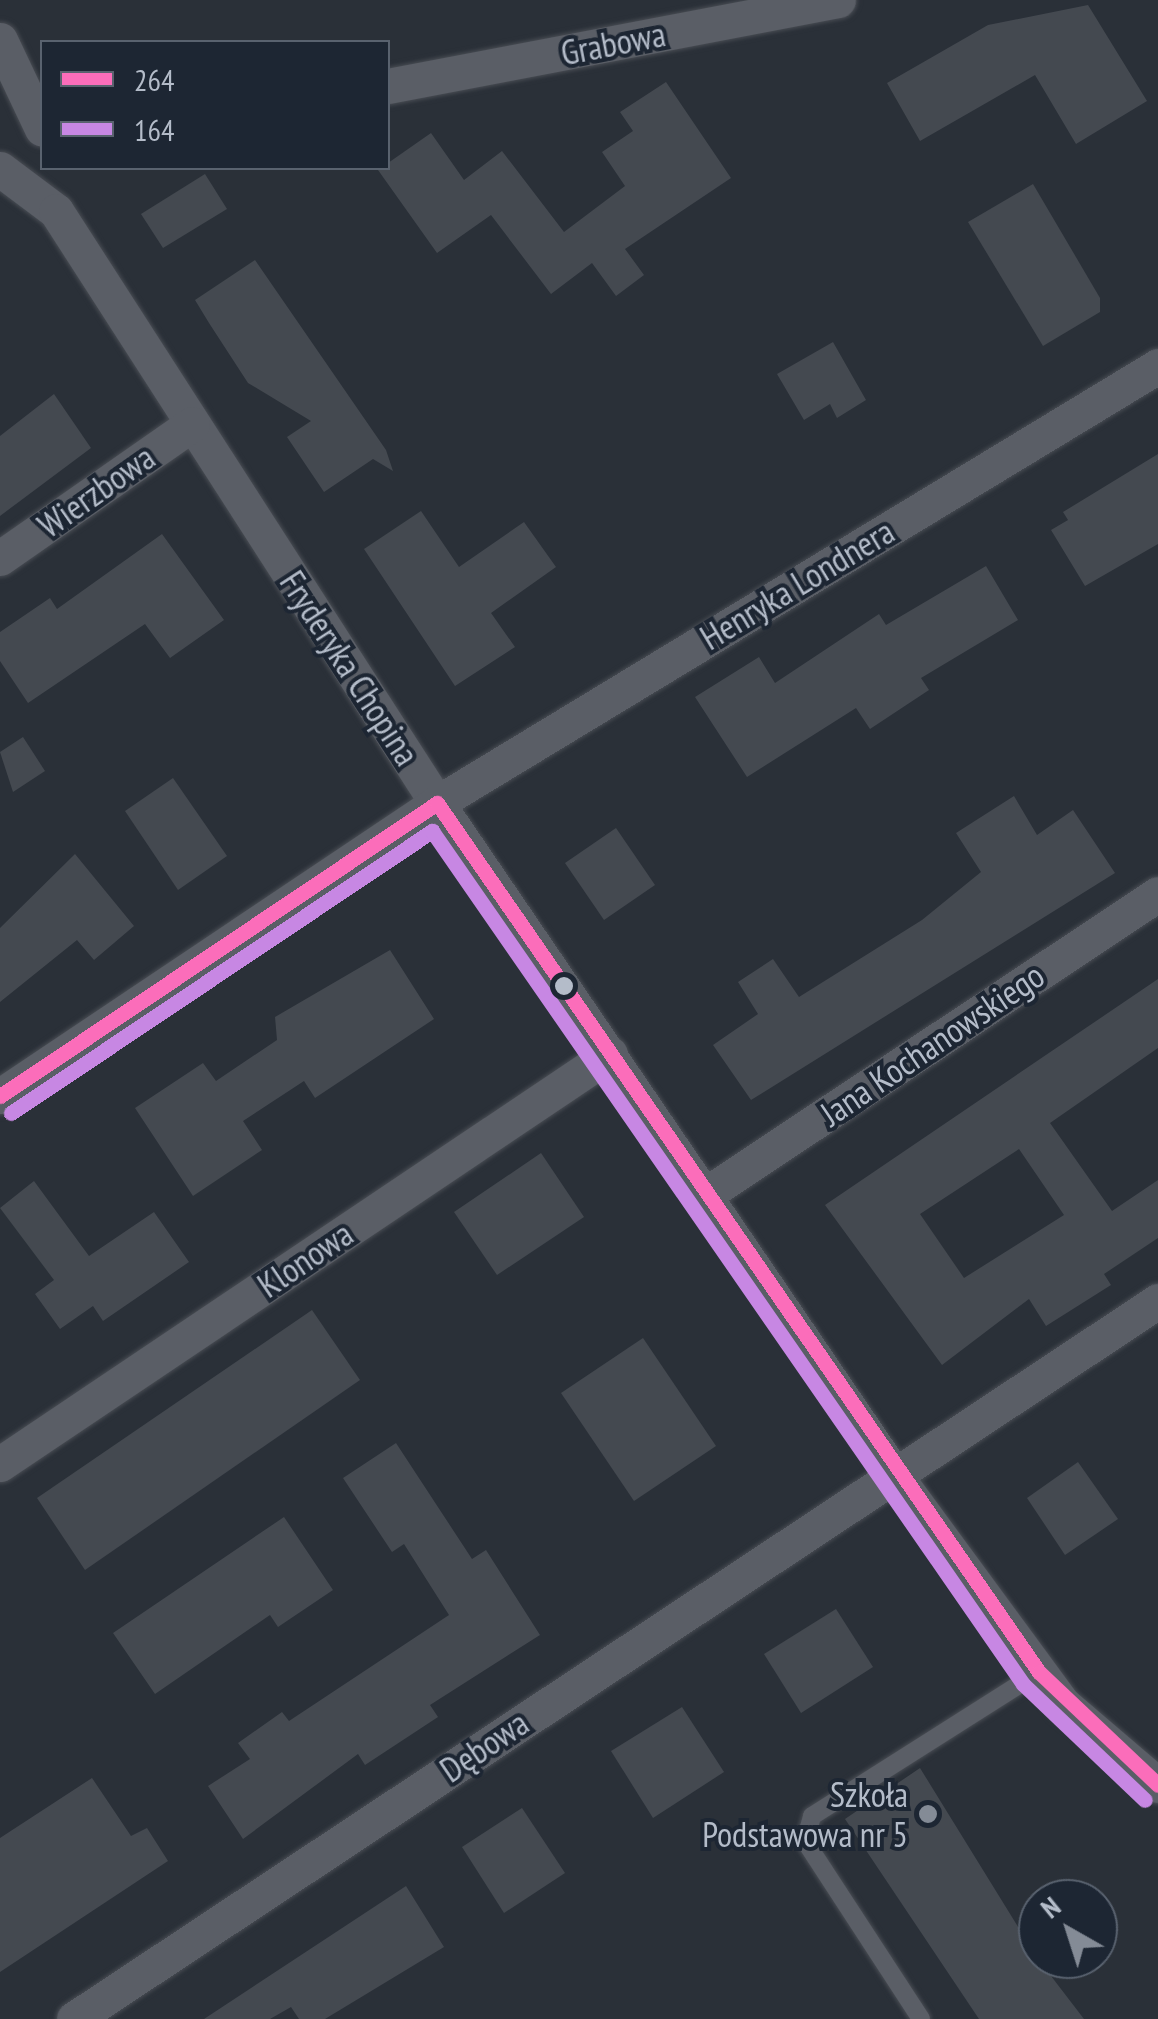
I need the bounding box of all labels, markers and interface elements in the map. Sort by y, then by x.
street label: Grabowa [557,12,669,74]
legend [40,40,390,170]
text: 264 [134,60,175,99]
text: 164 [134,110,175,149]
street label: Wierzbowa [30,436,162,546]
street label: Henryka Londnera [693,510,901,658]
street label: Fryderyka Chopina [272,563,428,773]
street label: Jana Kochanowskiego [812,954,1052,1134]
unlabelled marker [554,976,574,996]
street label: Klonowa [250,1212,360,1306]
street label: Dębowa [432,1701,536,1791]
place label: Szkoła Podstawowa nr 5 [702,1773,908,1855]
marker: Szkoła Podstawowa nr 5 [917,1803,939,1825]
north arrow [1018,1879,1118,1979]
text: N [1033,1888,1068,1926]

